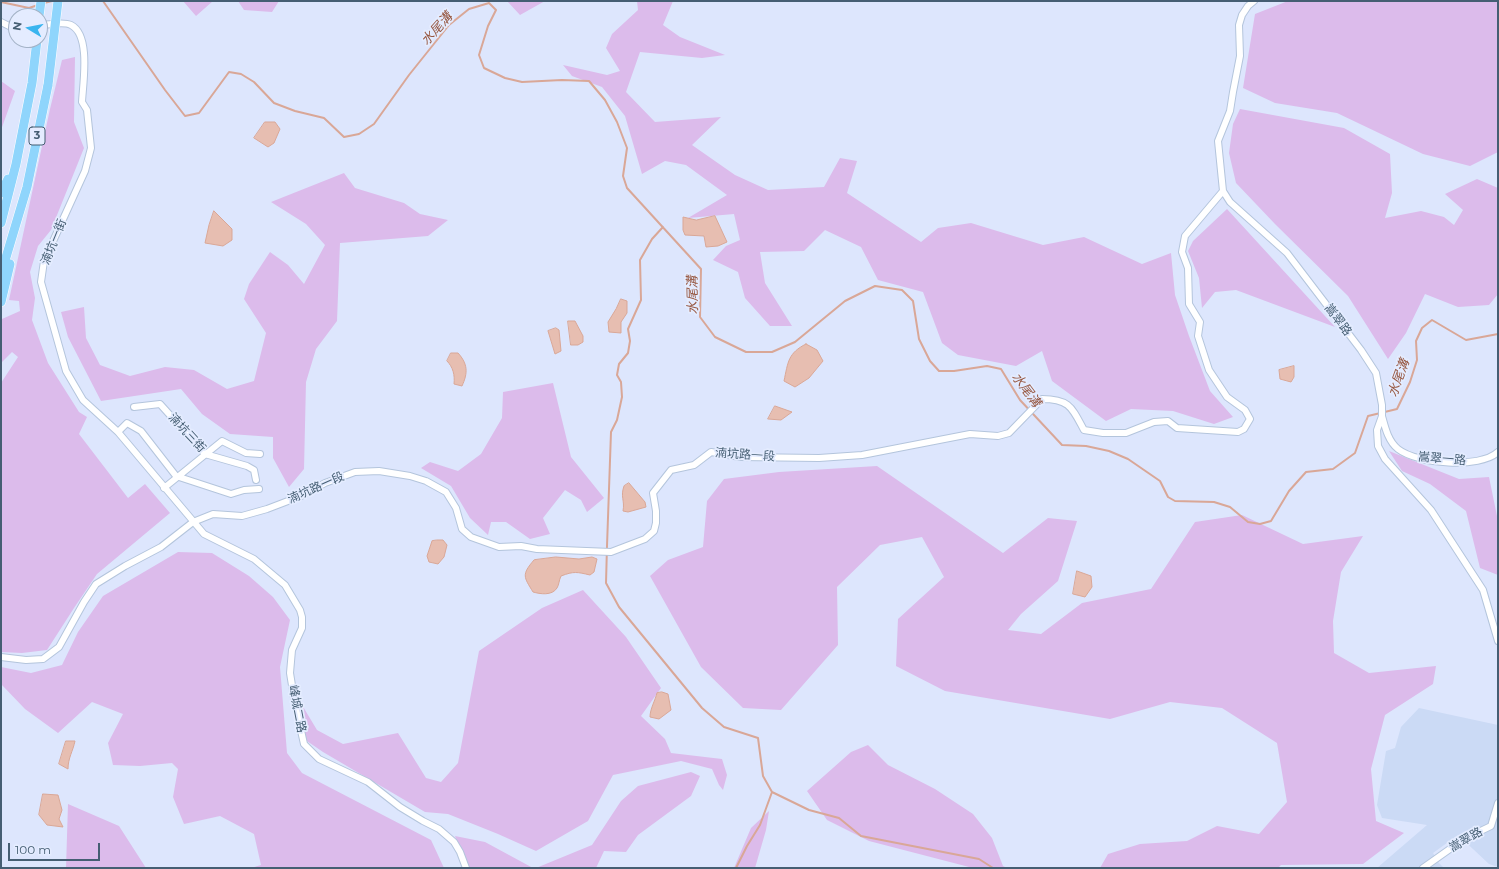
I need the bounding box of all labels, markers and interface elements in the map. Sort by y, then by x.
north arrow [8,8,48,48]
water label: 水尾溝 [418,9,456,49]
text: N [10,21,25,32]
road number: 3 [29,127,45,145]
street label: 湳坑一街 [38,217,70,267]
water label: 水尾溝 [685,275,701,315]
street label: 嵩翠路 [1321,301,1355,339]
water label: 水尾溝 [1385,357,1413,399]
water label: 水尾溝 [1008,370,1044,410]
street label: 湳坑三街 [165,411,209,455]
street label: 湳坑路一段 [715,446,775,464]
street label: 嵩翠一路 [1417,450,1467,468]
street label: 湳坑路一段 [286,469,346,507]
street label: 峰城二路 [285,684,309,734]
street label: 嵩翠路 [1447,825,1485,855]
scale bar [10,835,102,861]
text: 100 m [15,842,51,857]

